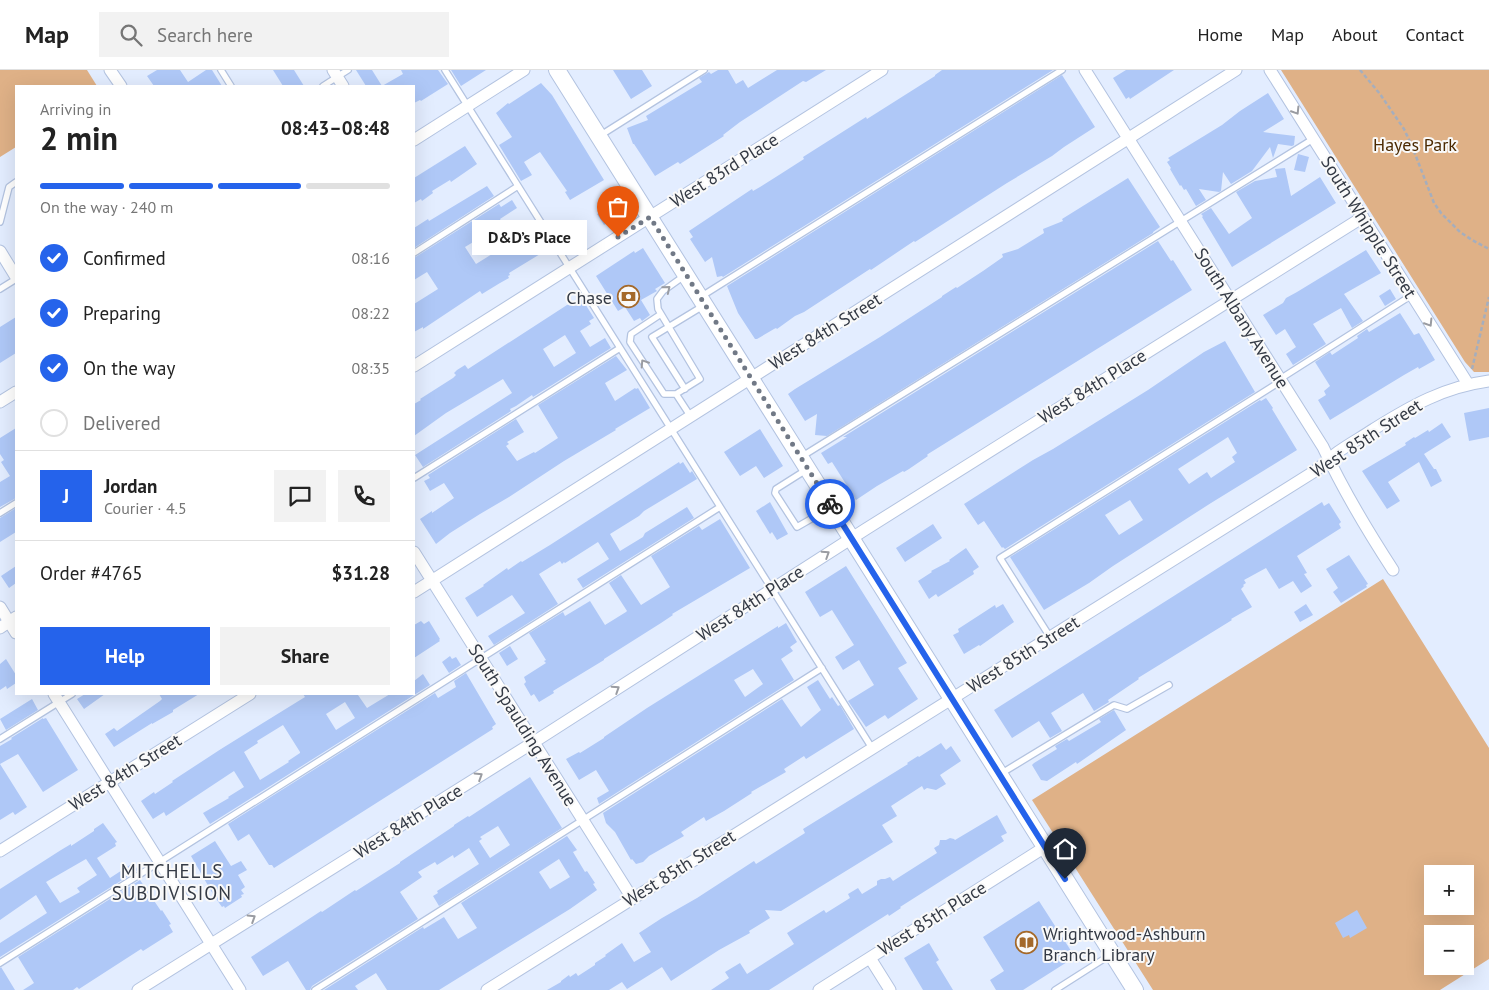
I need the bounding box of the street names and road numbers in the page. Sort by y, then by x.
street label: West 83rd Place [666,128,782,212]
street label: South Whipple Street [1316,152,1422,302]
street label: South Albany Avenue [1189,243,1295,393]
street label: West 84th Street [765,287,885,375]
street label: West 84th Place [1034,344,1150,428]
street label: West 85th Street [1306,393,1426,483]
street label: West 84th Place [692,560,808,646]
street label: West 85th Street [963,610,1083,698]
street label: South Spaulding Avenue [464,639,582,811]
street label: West 84th Street [65,728,185,816]
street label: West 84th Place [350,779,466,863]
street label: West 85th Street [619,824,739,912]
street label: West 85th Place [874,876,990,960]

